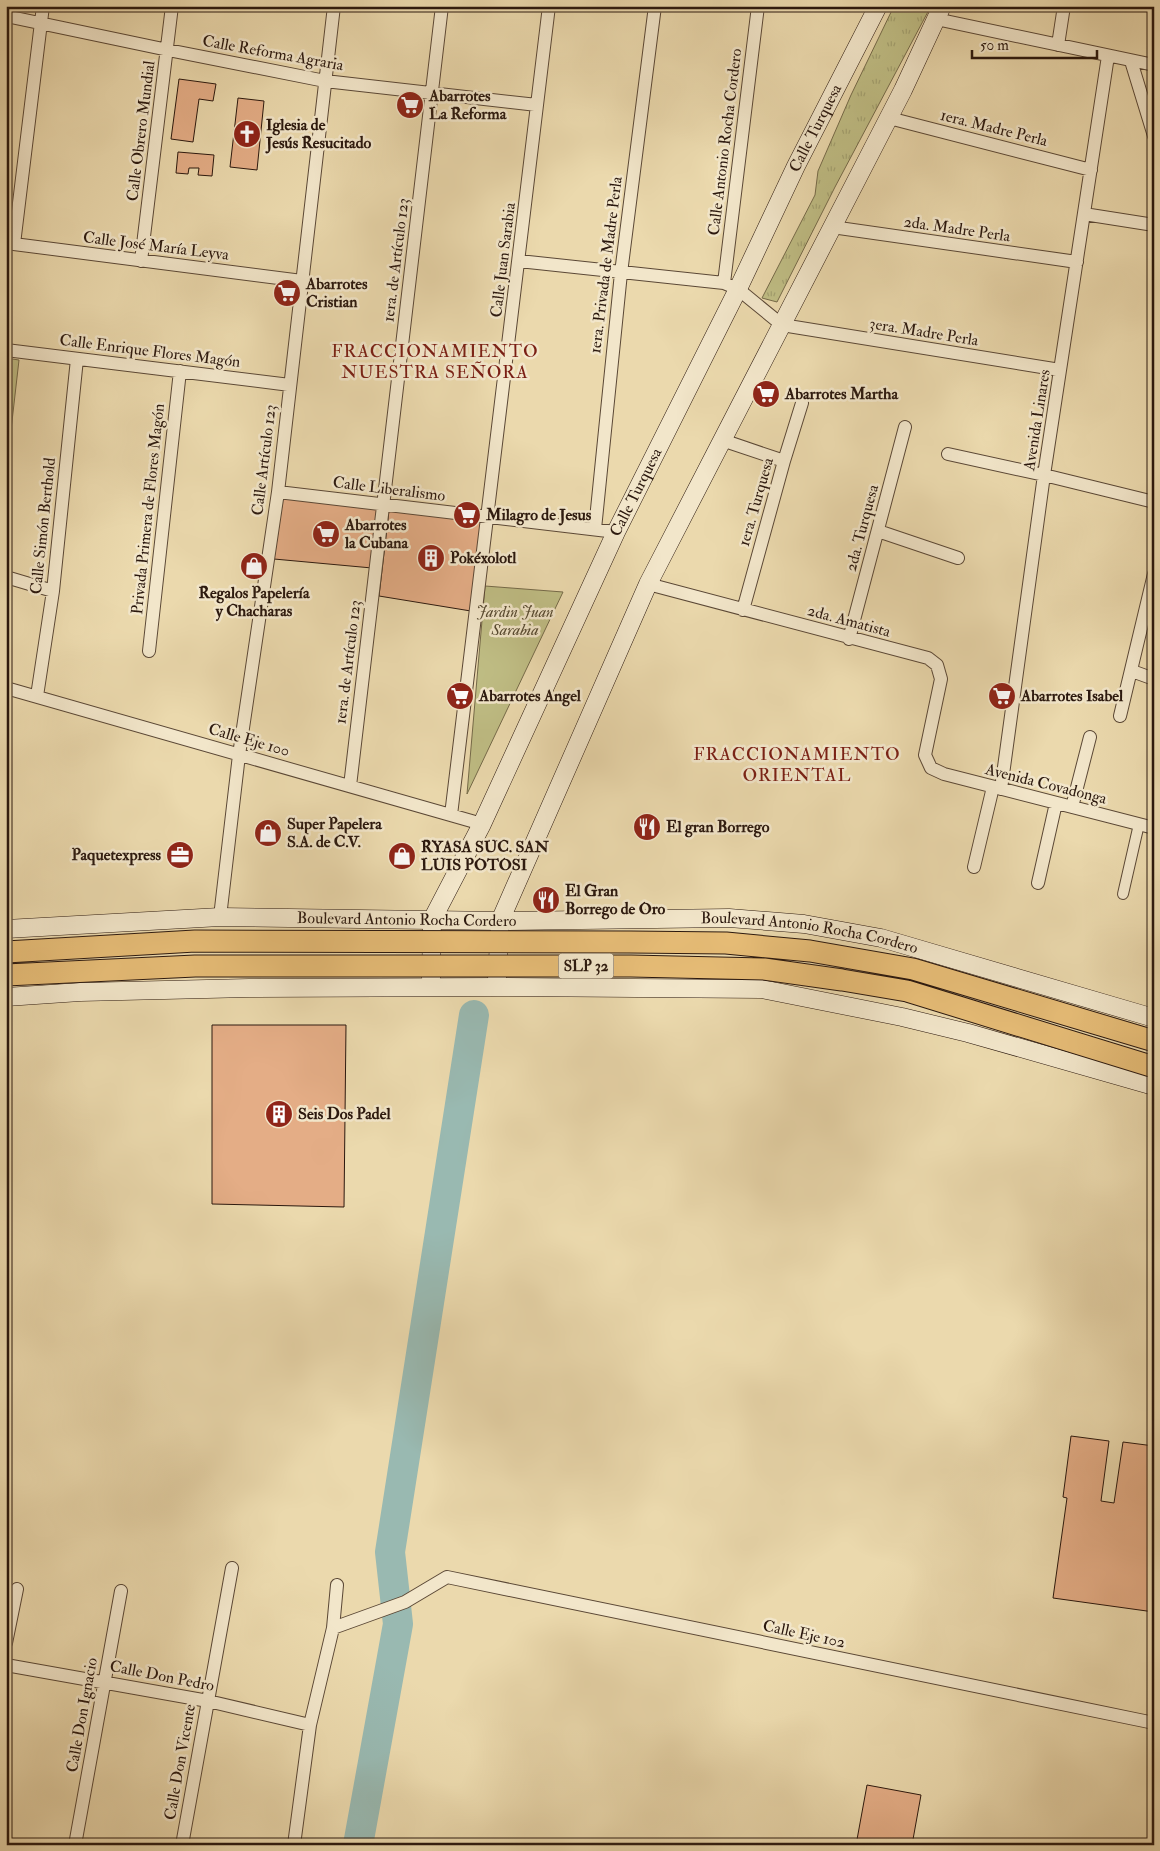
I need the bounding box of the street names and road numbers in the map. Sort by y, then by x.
street label: Calle Reforma Agraria [201,31,346,75]
street label: Calle Antonio Rocha Cordero [704,47,746,237]
street label: Calle Obrero Mundial [122,60,160,202]
street label: Calle Turquesa [785,80,846,176]
street label: 1era. Madre Perla [938,105,1050,151]
street label: 1era. Privada de Madre Perla [585,175,627,355]
street label: 1era. de Artículo 123 [378,197,414,323]
street label: Calle Juan Sarabia [486,201,521,319]
street label: 2da. Madre Perla [902,212,1012,246]
street label: Calle José María Leyva [82,227,230,266]
street label: 3era. Madre Perla [868,314,980,351]
street label: Calle Enrique Flores Magón [58,330,242,372]
street label: Avenida Linares [1019,368,1055,473]
street label: Privada Primera de Flores Magón [127,403,169,615]
street label: Calle Artículo 123 [247,403,281,517]
street label: Calle Turquesa [605,444,667,540]
street label: 1era. Turquesa [734,455,778,549]
street label: Calle Simón Berthold [26,456,60,595]
street label: Calle Liberalismo [332,472,447,506]
street label: 2da. Turquesa [841,482,883,574]
street label: 1era. de Artículo 123 [330,599,366,725]
street label: 2da. Amatista [805,600,893,642]
street label: Calle Eje 100 [206,719,292,761]
street label: Avenida Covadonga [982,759,1109,809]
street label: Boulevard Antonio Rocha Cordero [297,908,517,931]
street label: Boulevard Antonio Rocha Cordero [701,908,921,958]
road number: SLP 32 [558,954,614,978]
street label: Calle Eje 102 [761,1616,847,1652]
street label: Calle Don Ignacio [62,1656,102,1774]
street label: Calle Don Pedro [108,1656,216,1696]
street label: Calle Don Vicente [160,1702,200,1822]

